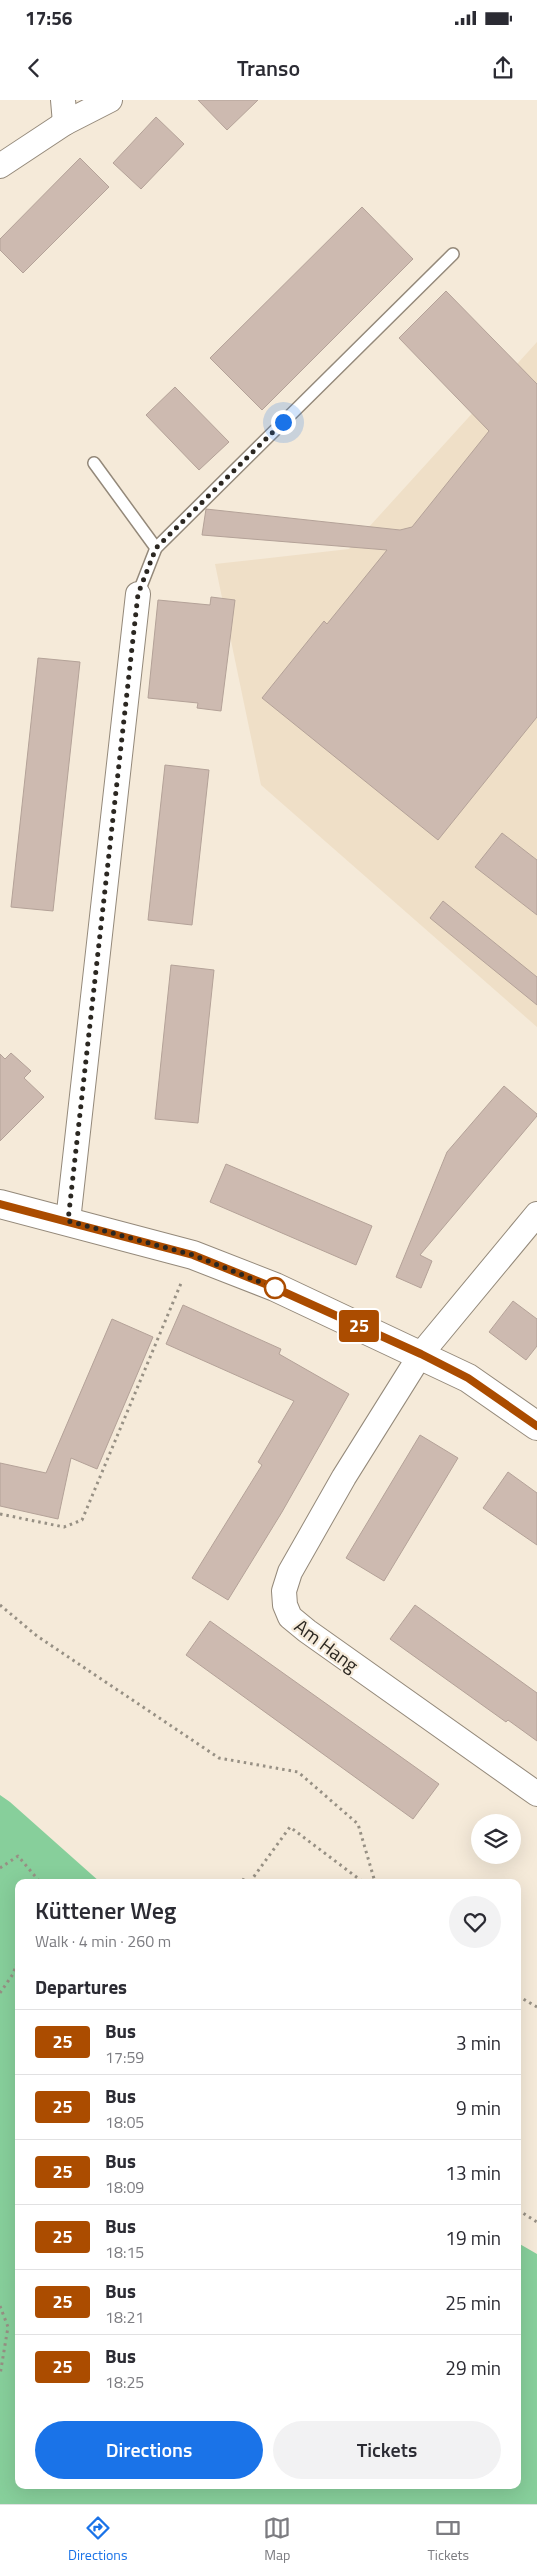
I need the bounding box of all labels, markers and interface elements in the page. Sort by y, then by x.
text: 17:56 [25,3,72,32]
text: Transo [237,51,300,85]
icon: back [20,54,48,82]
icon: share [489,54,517,82]
your location [271,410,296,435]
unlabelled marker [264,1277,286,1299]
line badge: 25 [336,1310,382,1342]
text: 25 [349,1312,369,1339]
street label: Am Hang [289,1611,365,1679]
map controls [471,1814,521,1864]
button: layers [471,1814,521,1864]
text: Küttener Weg [35,1892,176,1928]
button: heart [449,1896,501,1948]
text: Walk · 4 min · 260 m [35,1929,171,1953]
text: Departures [35,1972,127,2001]
text: Bus [105,2016,136,2045]
text: 25 [52,2028,73,2055]
text: 3 min [456,2028,501,2057]
text: 17:59 [105,2045,144,2069]
text: Bus [105,2081,136,2110]
text: 25 [52,2093,73,2120]
text: 9 min [456,2093,501,2122]
text: 18:05 [105,2110,144,2134]
text: Bus [105,2146,136,2175]
text: 25 [52,2158,73,2185]
text: 13 min [445,2158,501,2187]
text: 18:09 [105,2175,144,2199]
text: Bus [105,2211,136,2240]
text: 25 [52,2223,73,2250]
text: 19 min [445,2223,501,2252]
text: 18:15 [105,2240,144,2264]
text: Bus [105,2276,136,2305]
text: 25 [52,2288,73,2315]
text: 25 min [445,2288,501,2317]
text: 18:21 [105,2305,144,2329]
text: Bus [105,2341,136,2370]
text: 25 [52,2353,73,2380]
text: 29 min [445,2353,501,2382]
text: 18:25 [105,2370,144,2394]
button: Directions [35,2421,263,2479]
button: Tickets [273,2421,501,2479]
tab: Directions [68,2514,127,2565]
tab: Map [263,2514,291,2565]
tab: Tickets [427,2514,469,2565]

